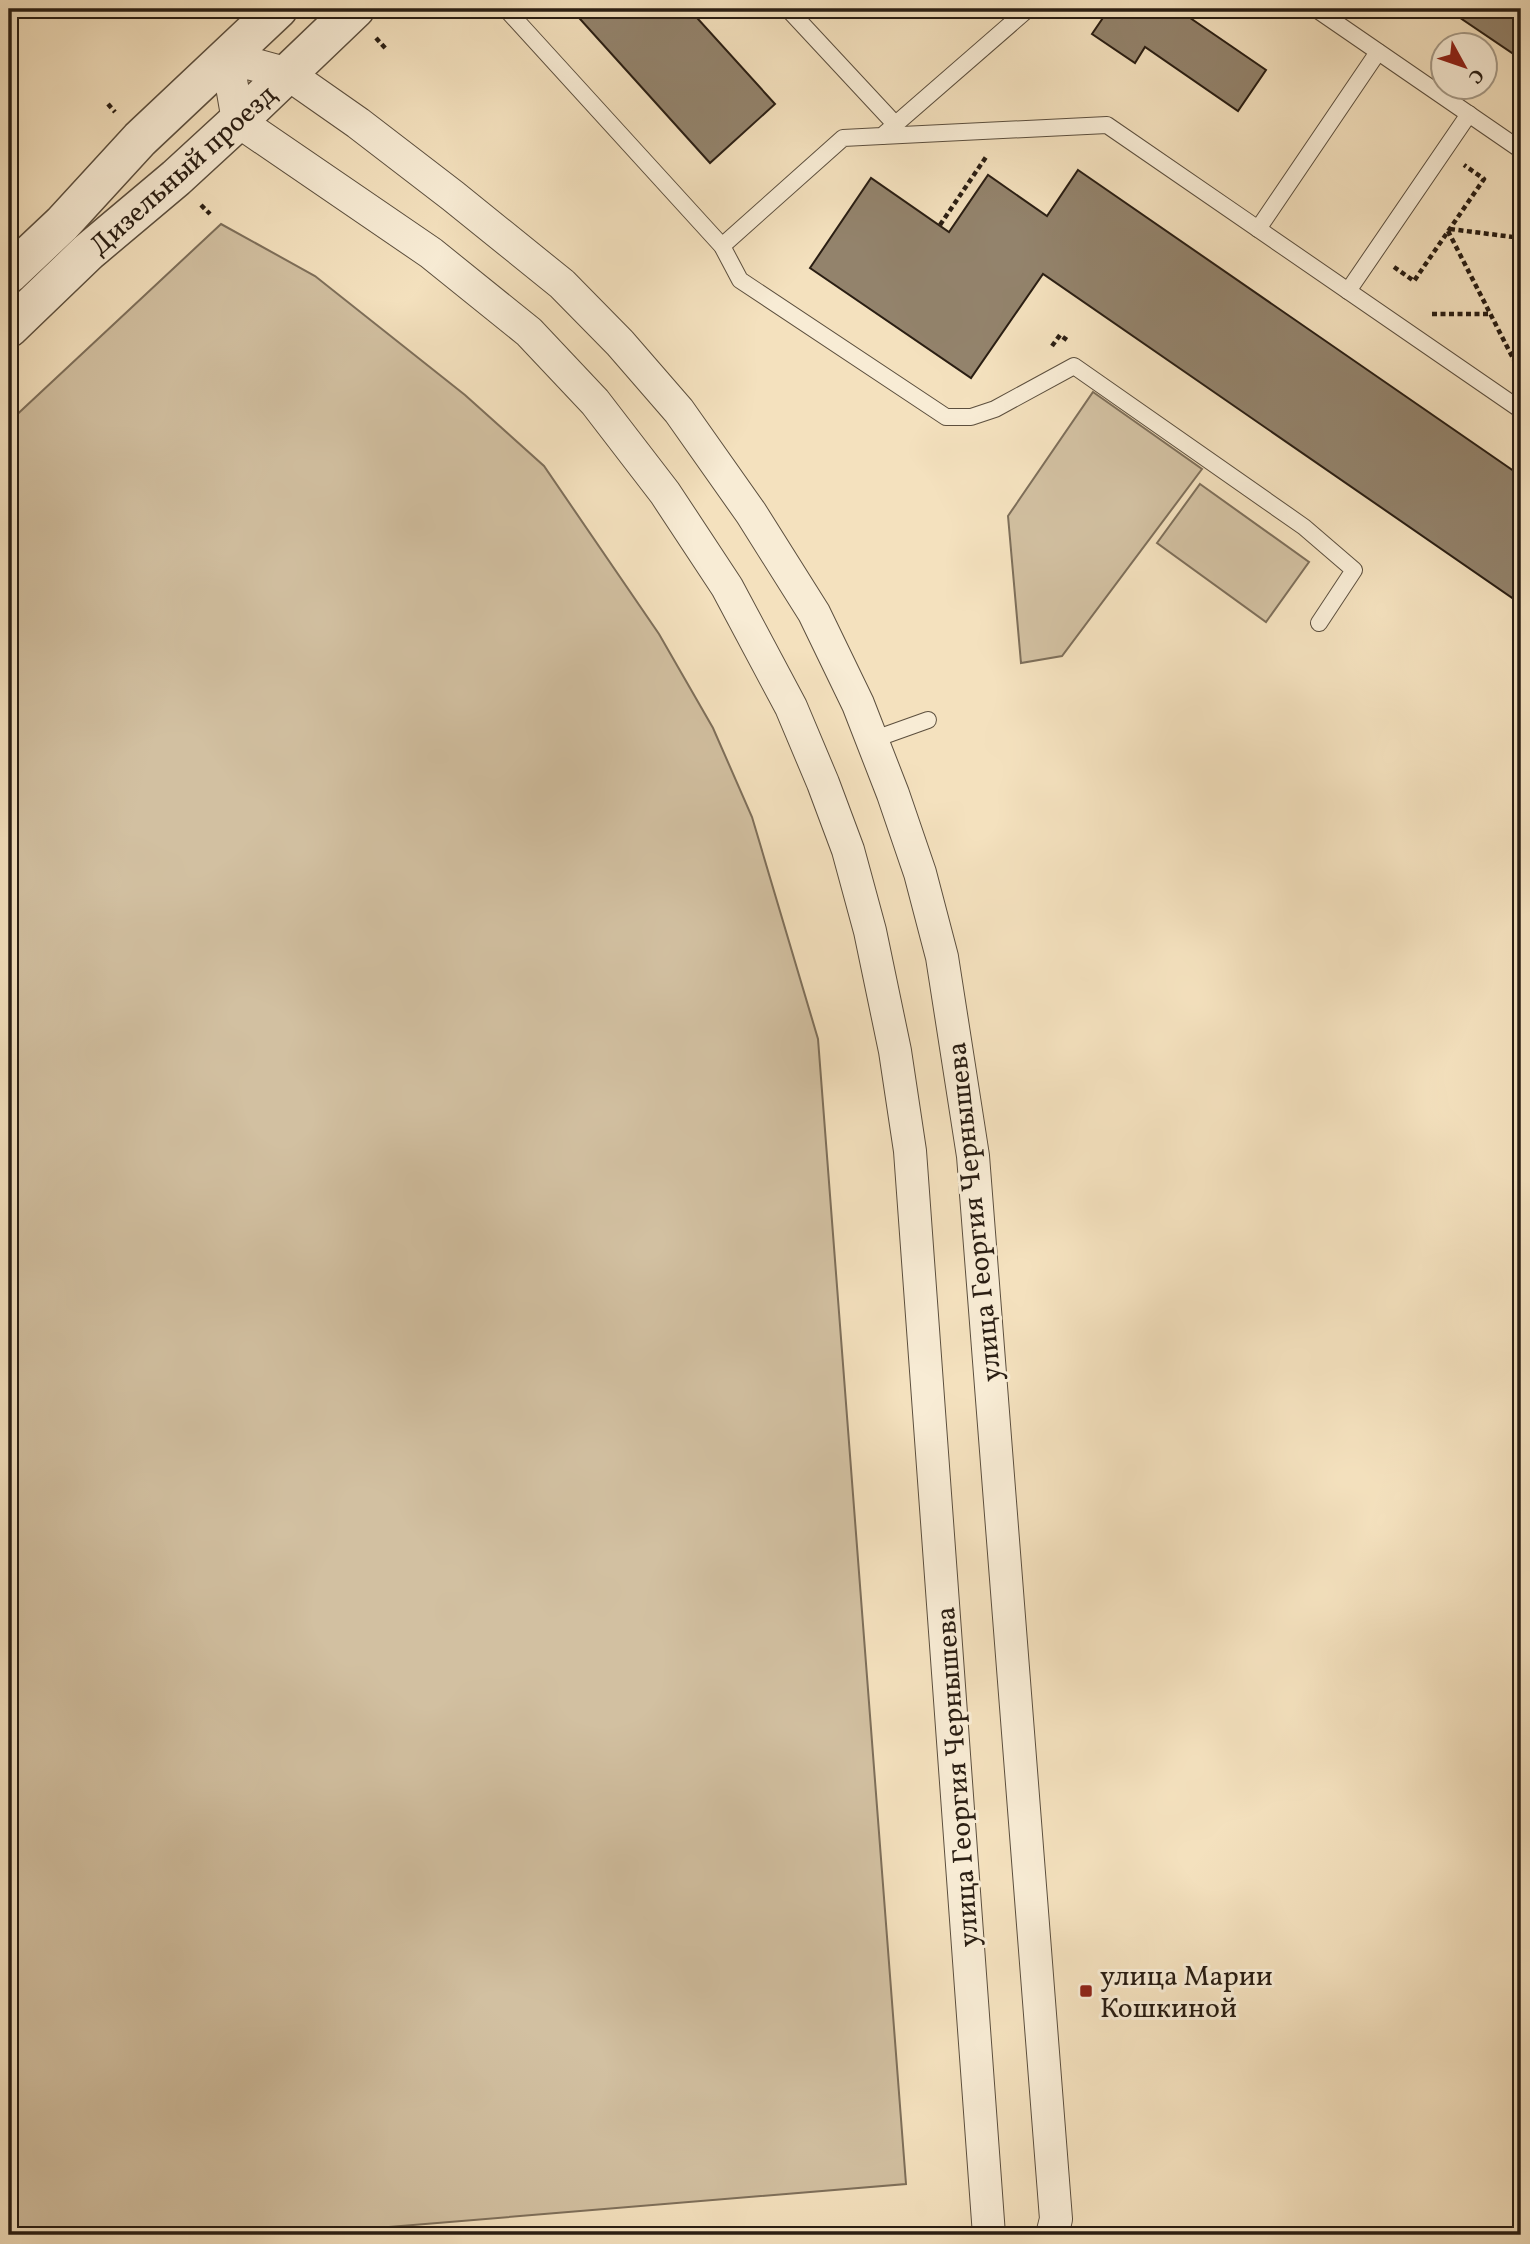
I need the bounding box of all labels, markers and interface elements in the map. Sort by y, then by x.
north arrow [1428,32,1498,102]
text: С [1462,63,1489,89]
street label: Дизельный проезд [82,76,286,266]
street label: улица Георгия Чернышева [938,1040,1013,1384]
street label: улица Георгия Чернышева [927,1605,990,1948]
place label: улица Марии Кошкиной [1100,1958,1273,2029]
marker: улица Марии Кошкиной [1078,1983,1094,1999]

